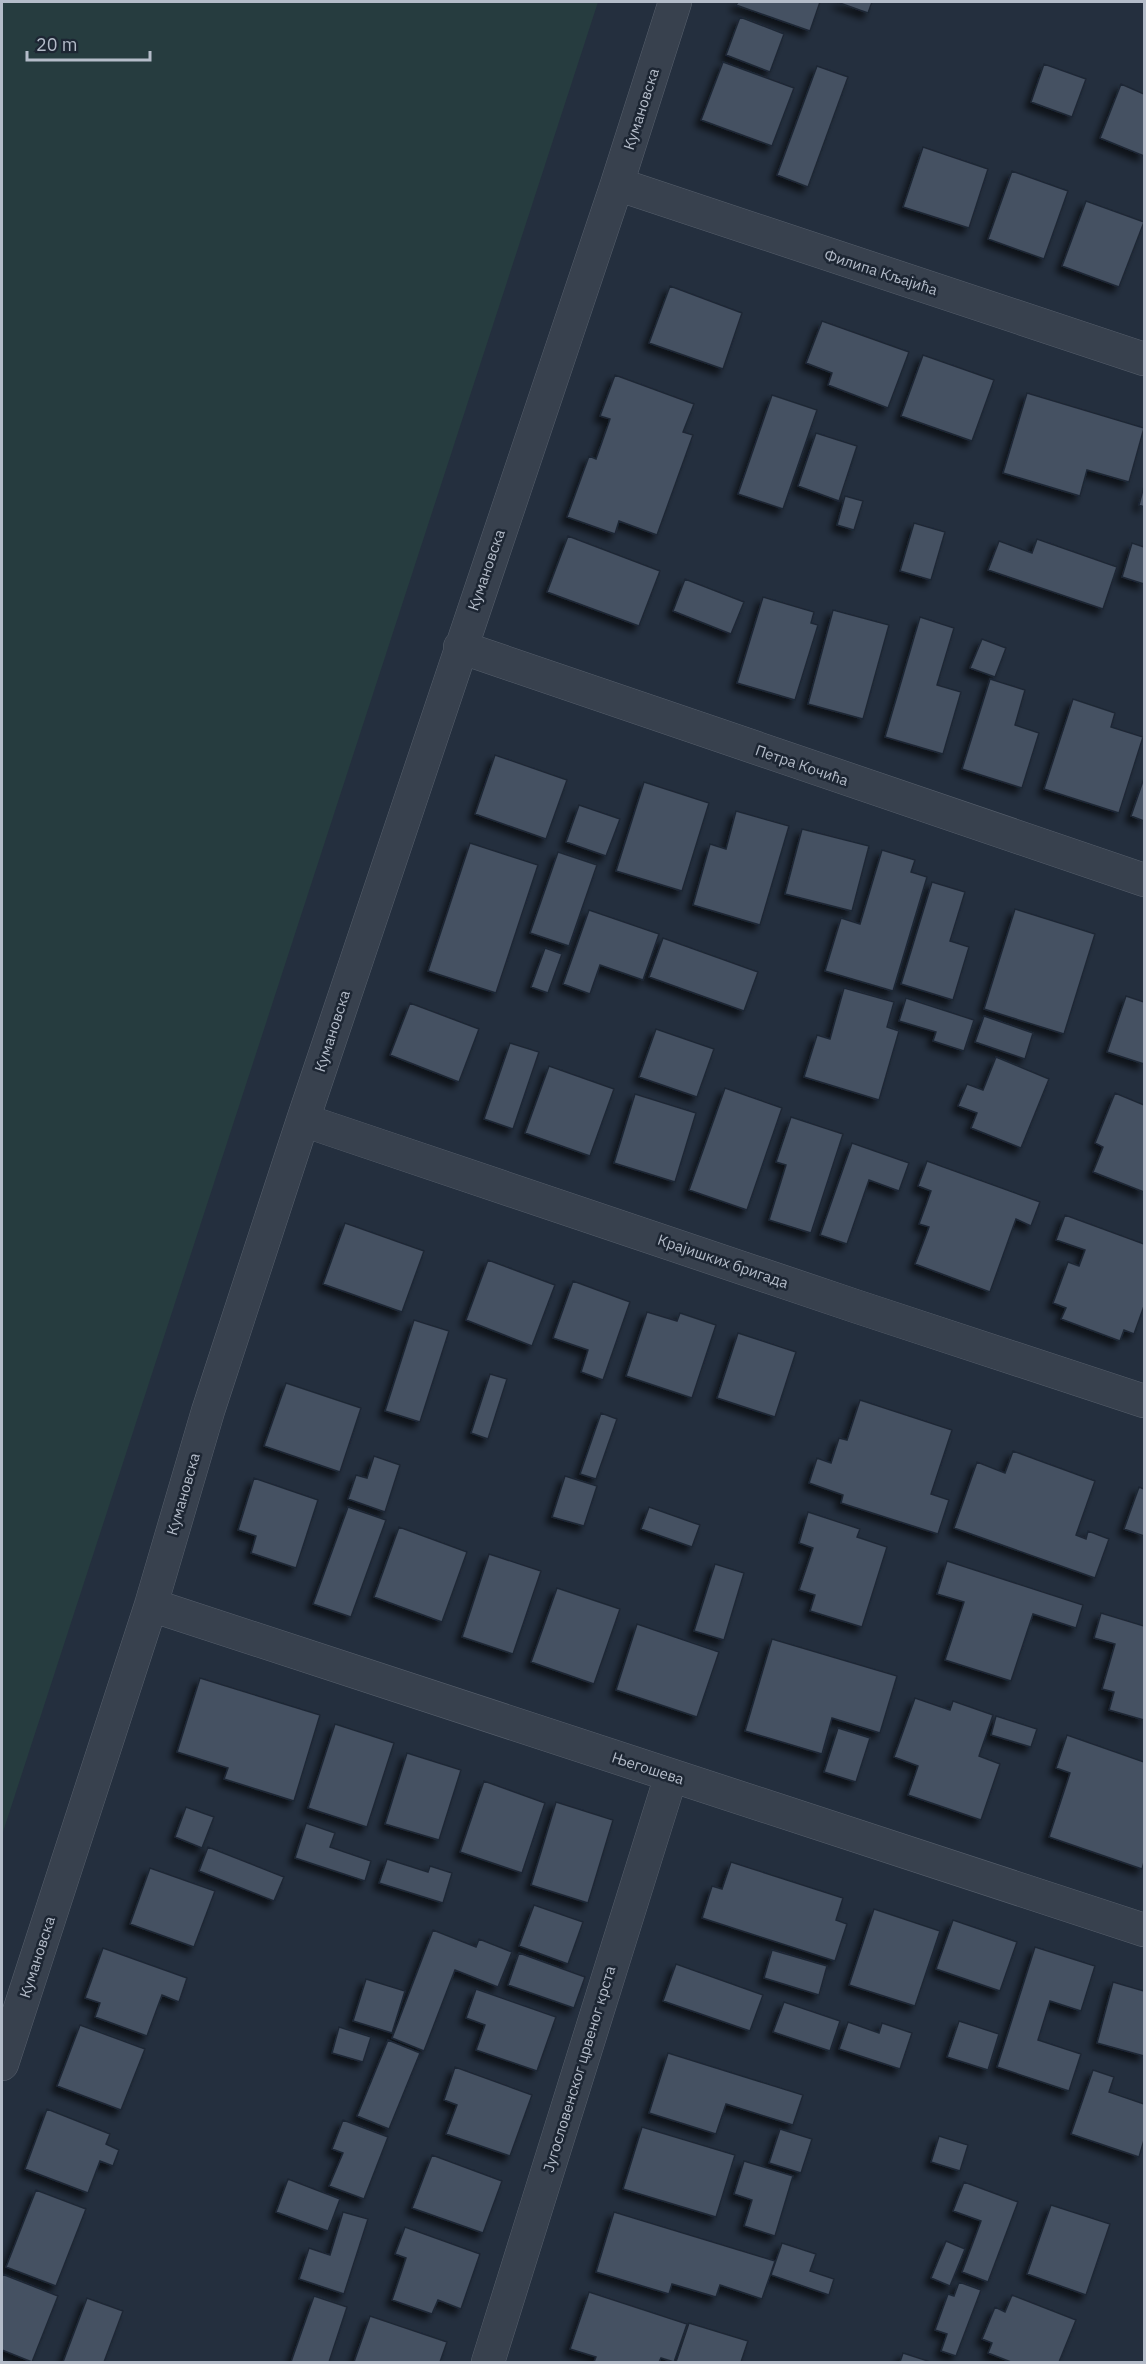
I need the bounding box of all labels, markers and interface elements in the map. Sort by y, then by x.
scale bar [27,24,150,62]
text: 20 m [36,33,78,56]
street label: Кумановска [619,66,663,152]
street label: Филипа Кљајића [822,245,940,299]
street label: Кумановска [463,527,509,613]
street label: Петра Кочића [753,740,851,790]
street label: Кумановска [310,988,354,1074]
street label: Крајишких бригада [655,1230,791,1292]
street label: Кумановска [162,1451,204,1537]
street label: Његошева [609,1747,687,1789]
street label: Кумановска [15,1914,59,2000]
street label: Југословенског црвеног крста [539,1964,619,2174]

